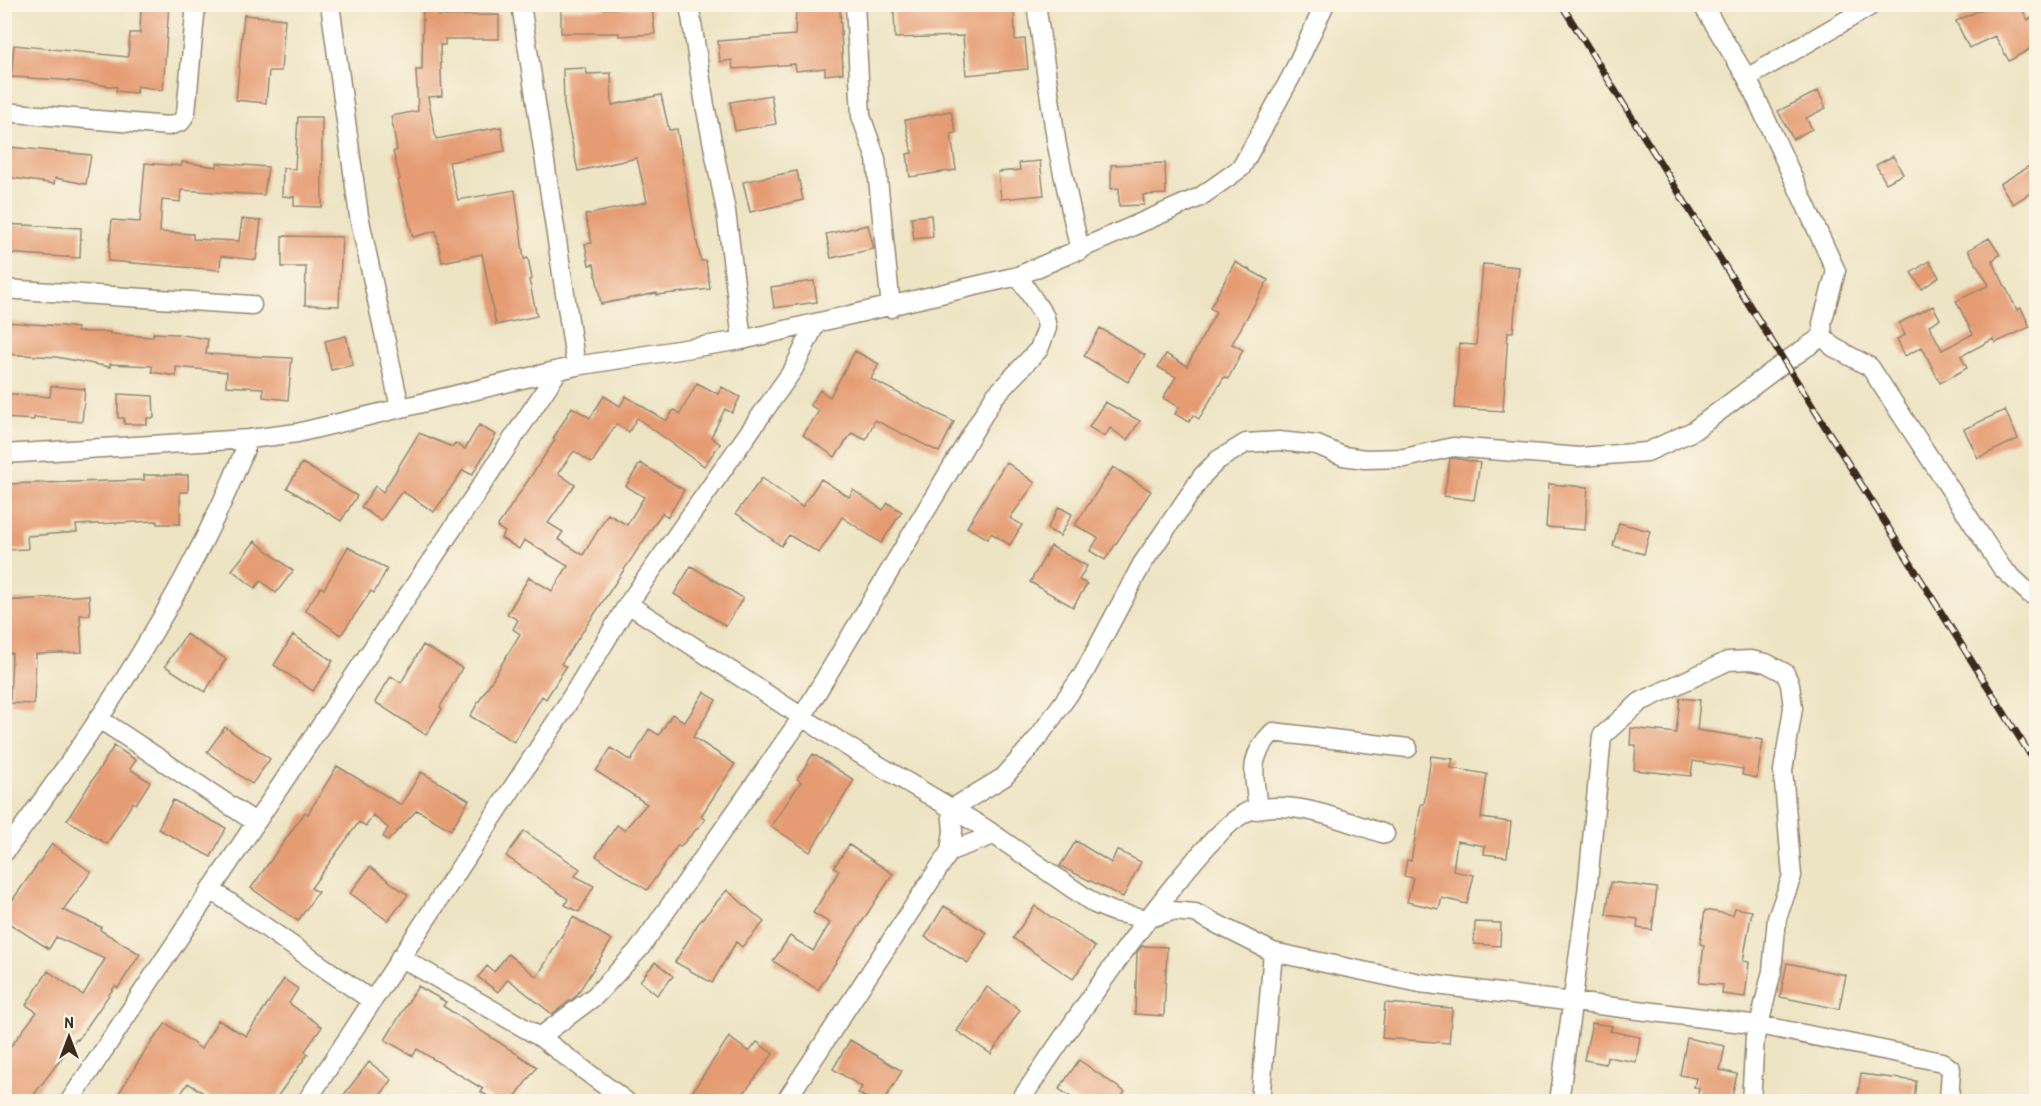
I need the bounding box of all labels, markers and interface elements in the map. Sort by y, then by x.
north arrow [39,1007,99,1067]
text: N [65,1011,74,1033]

